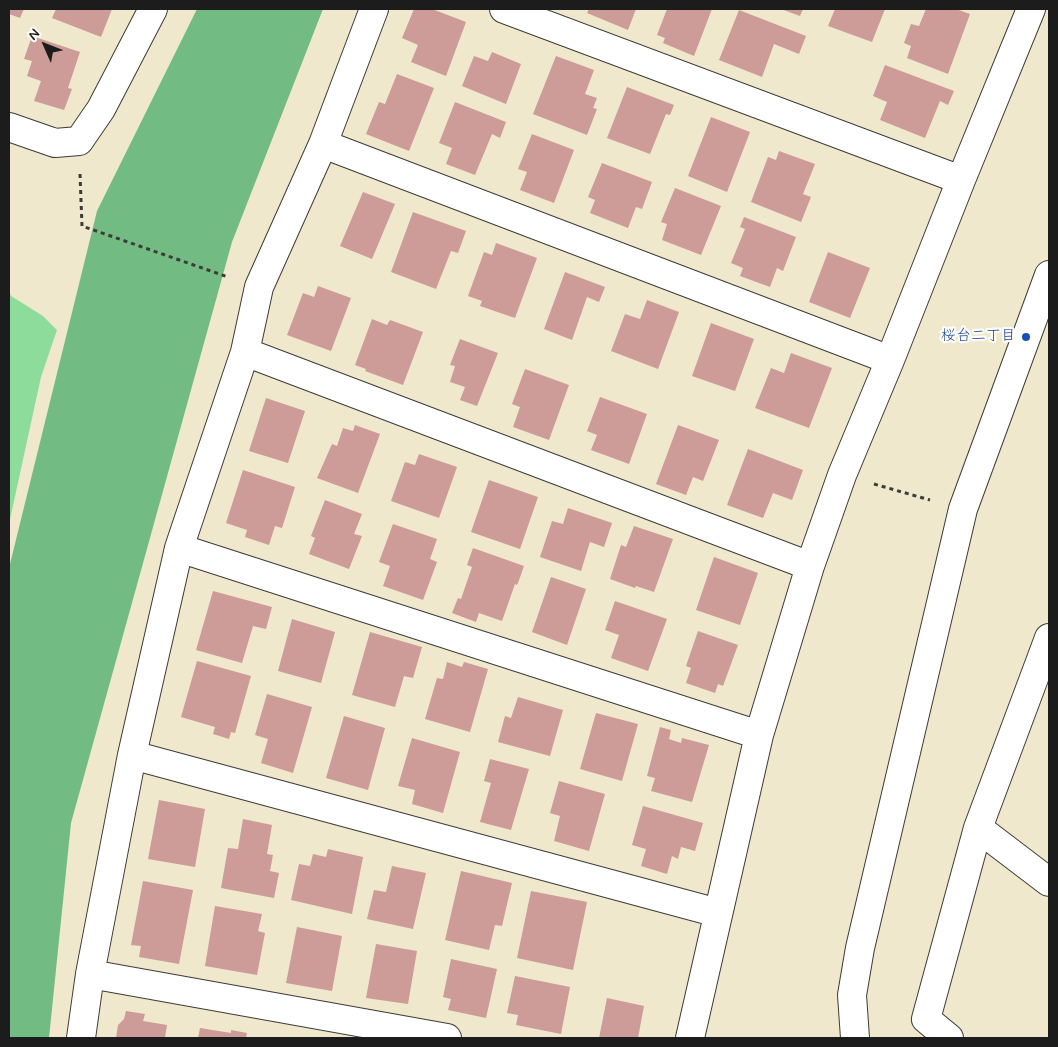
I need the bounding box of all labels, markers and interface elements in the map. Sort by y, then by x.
north arrow [20,20,70,70]
text: N [24,25,44,44]
place label: 桜台二丁目 [941,328,1016,346]
marker: 桜台二丁目 [1020,331,1032,343]

